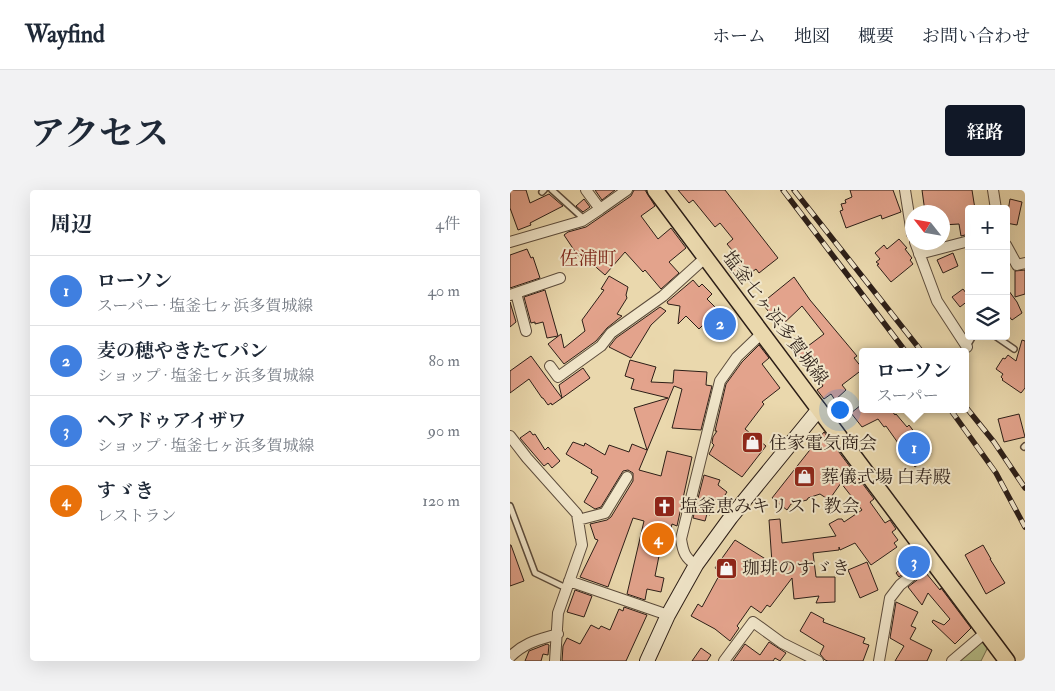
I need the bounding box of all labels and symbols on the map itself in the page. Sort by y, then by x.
north arrow [905,205,950,250]
street label: 塩釜七ヶ浜多賀城線 [717,246,833,390]
district label: 佐浦町 [559,247,617,271]
pin: 2 [704,305,736,343]
your location [827,397,853,423]
pin: 1 [898,429,930,467]
shop icon: 住家電気商会 [741,431,765,455]
place label: 住家電気商会 [769,432,877,455]
shop icon: 葬儀式場 白寿殿 [793,465,817,489]
place label: 葬儀式場 白寿殿 [821,466,951,489]
church icon: 塩釜恵みキリスト教会 [652,494,676,518]
place label: 塩釜恵みキリスト教会 [680,495,860,518]
pin: 4 [642,520,674,558]
pin: 3 [898,543,930,581]
shop icon: 珈琲のすゞき [714,556,738,580]
place label: 珈琲のすゞき [742,557,850,580]

